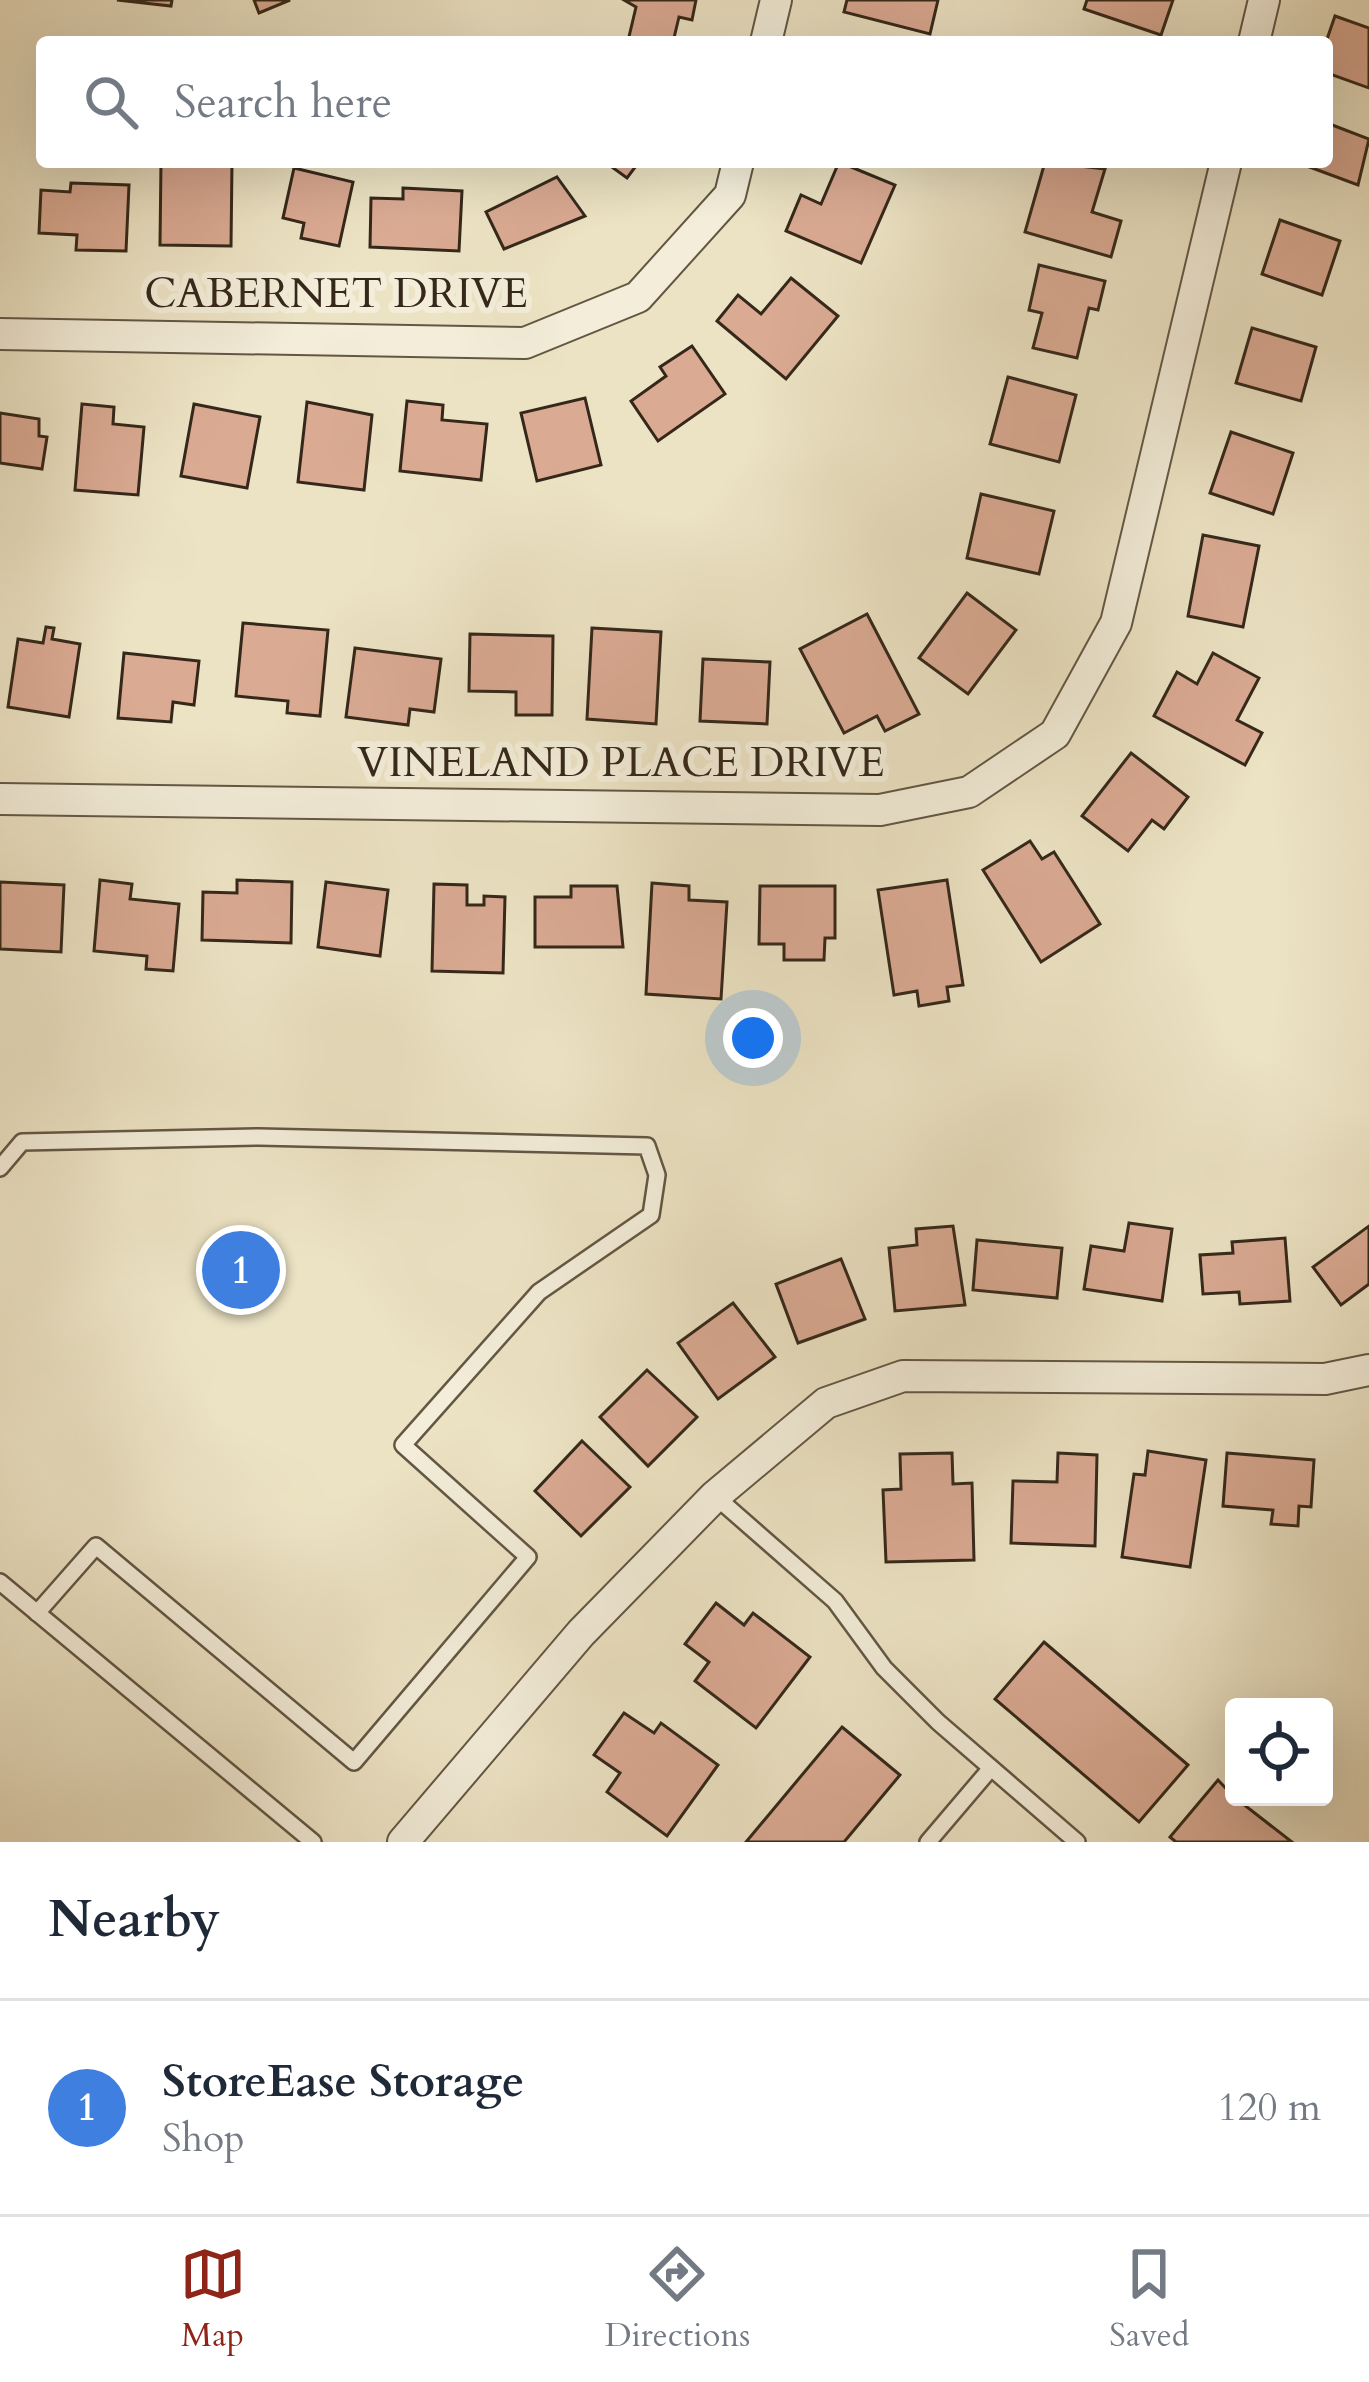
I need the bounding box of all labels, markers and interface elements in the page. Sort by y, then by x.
search box [36,36,1333,168]
icon: search [78,69,144,135]
text: Search here [174,72,392,133]
street label: CABERNET DRIVE [144,265,528,322]
street label: VINELAND PLACE DRIVE [357,734,885,791]
your location [723,1008,783,1068]
pin: 1 [202,1225,280,1315]
map controls [1225,1698,1333,1806]
button: locate [1225,1698,1333,1806]
text: Nearby [48,1885,220,1955]
text: StoreEase Storage [162,2051,524,2112]
text: 1 [77,2081,97,2134]
text: 120 m [1218,2081,1321,2134]
text: Shop [162,2112,245,2165]
tab: Map [180,2241,246,2358]
tab: Directions [605,2241,750,2358]
tab: Saved [1109,2241,1189,2358]

